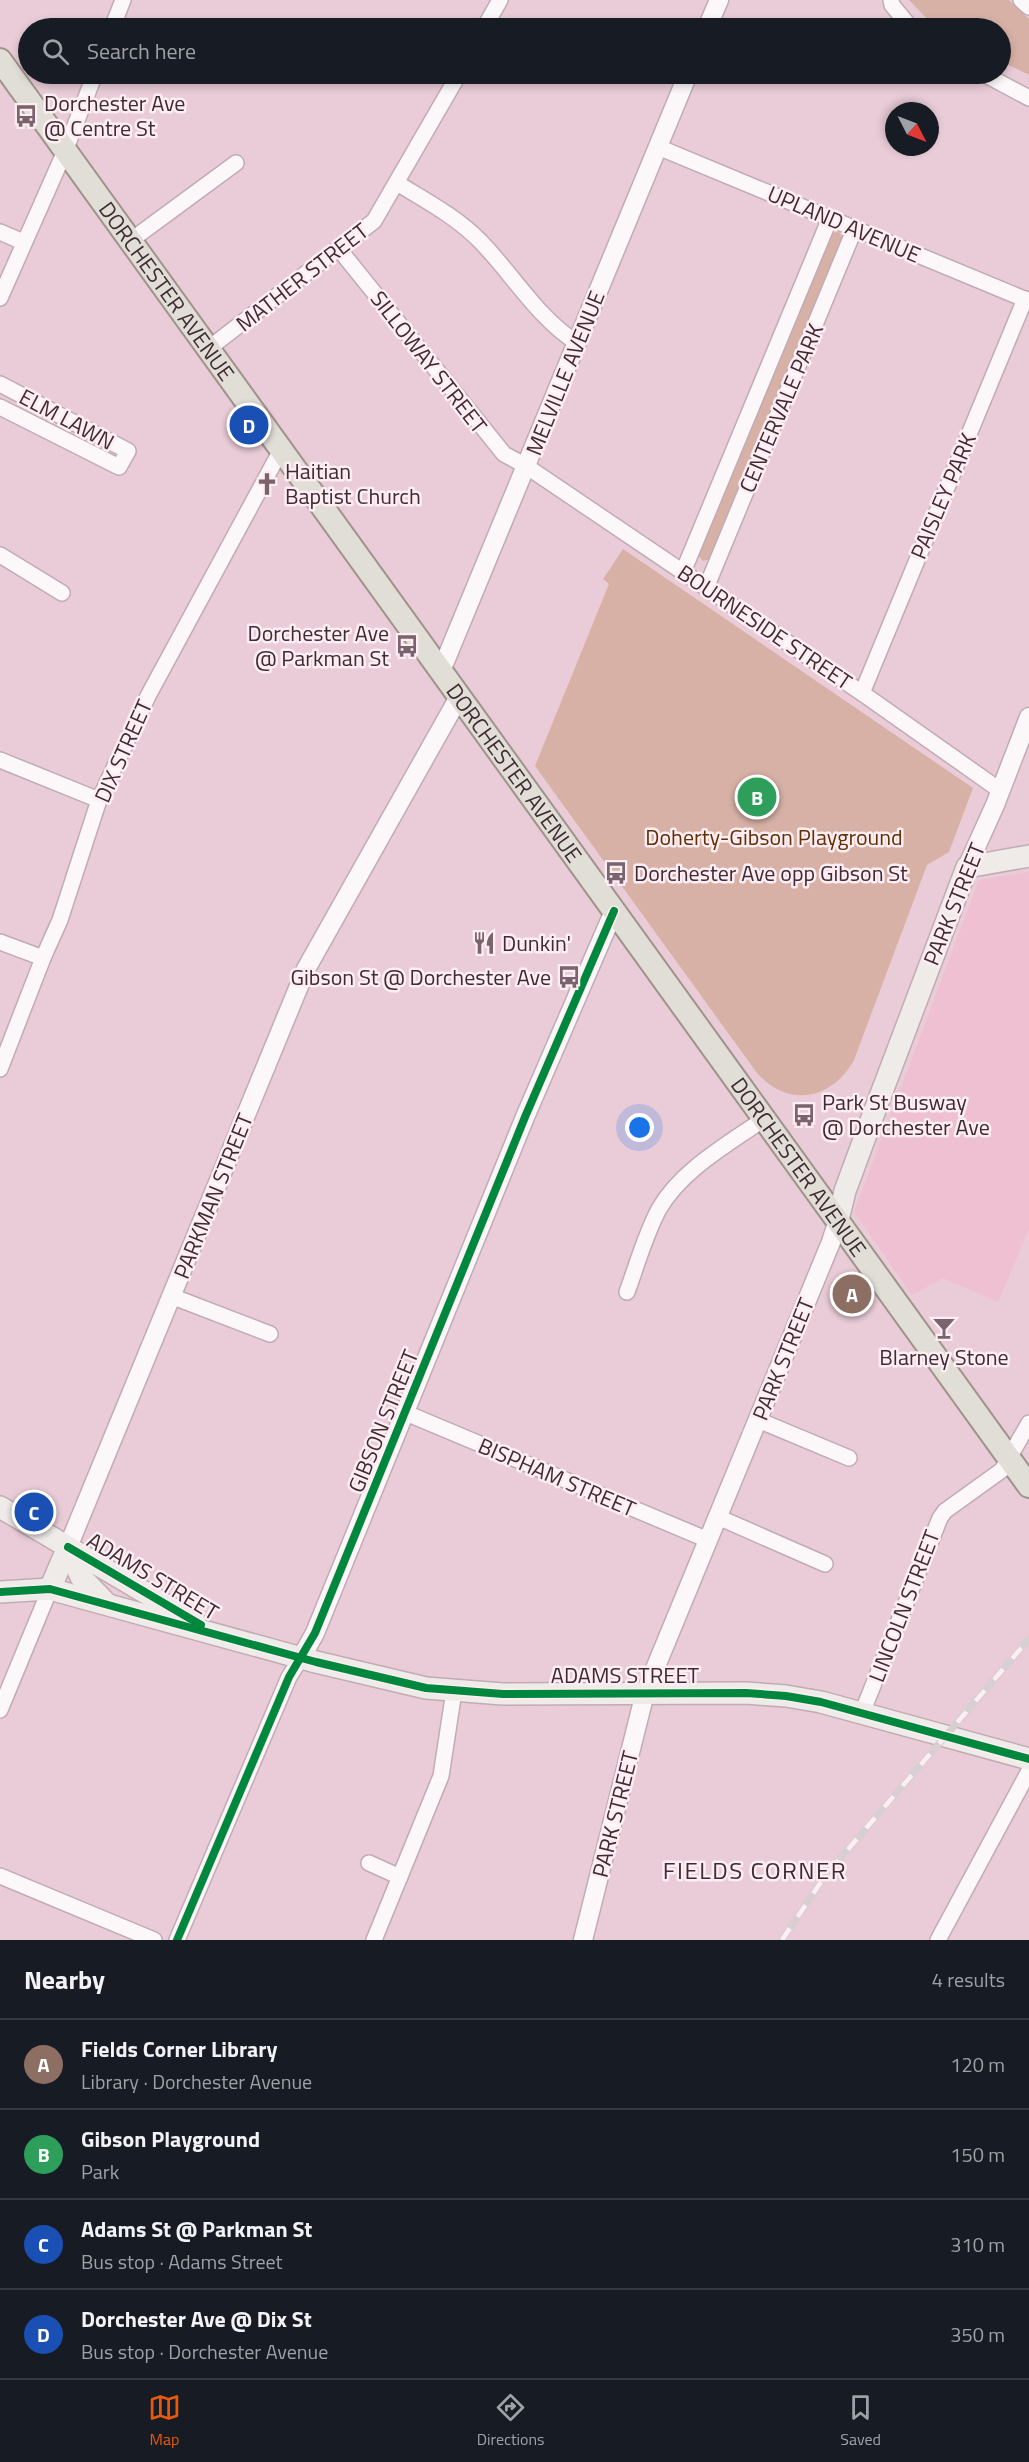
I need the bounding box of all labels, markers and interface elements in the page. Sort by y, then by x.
search box [18,18,1011,84]
text: Search here [87,34,196,68]
icon: search [39,35,72,68]
place label: Dorchester Ave @ Centre St [44,86,185,145]
north arrow [885,102,939,156]
bus stop icon: Dorchester Ave @ Centre St [13,103,39,129]
street label: UPLAND AVENUE [762,176,926,272]
street label: DORCHESTER AVENUE [90,194,243,388]
street label: MATHER STREET [228,214,376,340]
street label: SILLOWAY STREET [362,283,496,441]
street label: MELVILLE AVENUE [516,286,614,460]
street label: CENTERVALE PARK [730,318,832,498]
street label: ELM LAWN [13,380,121,458]
pin: D [230,402,268,448]
street label: PAISLEY PARK [901,427,985,564]
place label: Haitian Baptist Church [285,454,421,513]
church icon: Haitian Baptist Church [254,471,280,497]
street label: BOURNESIDE STREET [671,556,860,698]
place label: Dorchester Ave @ Parkman St [248,616,389,675]
bus stop icon: Dorchester Ave @ Parkman St [394,633,420,659]
street label: DORCHESTER AVENUE [438,676,591,870]
street label: DIX STREET [85,694,161,808]
pin: B [738,774,777,820]
park label: Doherty-Gibson Playground [645,820,903,854]
street label: PARK STREET [914,837,994,970]
place label: Dorchester Ave opp Gibson St [634,856,908,890]
bus stop icon: Dorchester Ave opp Gibson St [603,860,629,886]
place label: Dunkin' [502,926,571,960]
restaurant icon: Dunkin' [471,930,497,956]
place label: Gibson St @ Dorchester Ave [290,960,551,994]
bus stop icon: Gibson St @ Dorchester Ave [556,964,582,990]
street label: DORCHESTER AVENUE [722,1070,875,1264]
place label: Park St Busway @ Dorchester Ave [822,1085,990,1144]
bus stop icon: Park St Busway @ Dorchester Ave [791,1102,817,1128]
street label: PARKMAN STREET [164,1108,262,1284]
your location [625,1113,654,1142]
pin: A [832,1272,872,1316]
street label: PARK STREET [743,1292,823,1425]
bar icon: Blarney Stone [931,1315,957,1341]
place label: Blarney Stone [879,1340,1009,1374]
street label: GIBSON STREET [339,1344,427,1498]
street label: BISPHAM STREET [473,1428,641,1526]
pin: C [15,1490,54,1534]
street label: ADAMS STREET [81,1523,226,1629]
street label: LINCOLN STREET [859,1525,949,1687]
street label: ADAMS STREET [551,1658,700,1692]
street label: PARK STREET [583,1747,647,1881]
district label: FIELDS CORNER [663,1852,847,1888]
text: Nearby [24,1960,105,1999]
text: 4 results [932,1964,1005,1995]
text: Fields Corner Library [81,2032,278,2066]
text: A [37,2049,50,2080]
text: 120 m [950,2049,1005,2080]
text: Library · Dorchester Avenue [81,2066,312,2097]
text: Gibson Playground [81,2122,260,2156]
text: B [37,2139,50,2170]
text: 150 m [950,2139,1005,2170]
text: Park [81,2156,119,2187]
text: Adams St @ Parkman St [81,2212,312,2246]
text: C [38,2229,49,2260]
text: 310 m [950,2229,1005,2260]
text: Bus stop · Adams Street [81,2246,283,2277]
text: Dorchester Ave @ Dix St [81,2302,312,2336]
text: D [37,2319,50,2350]
text: 350 m [950,2319,1005,2350]
text: Bus stop · Dorchester Avenue [81,2336,328,2367]
tab: Map [148,2391,181,2451]
tab: Directions [477,2391,545,2451]
tab: Saved [840,2391,881,2451]

